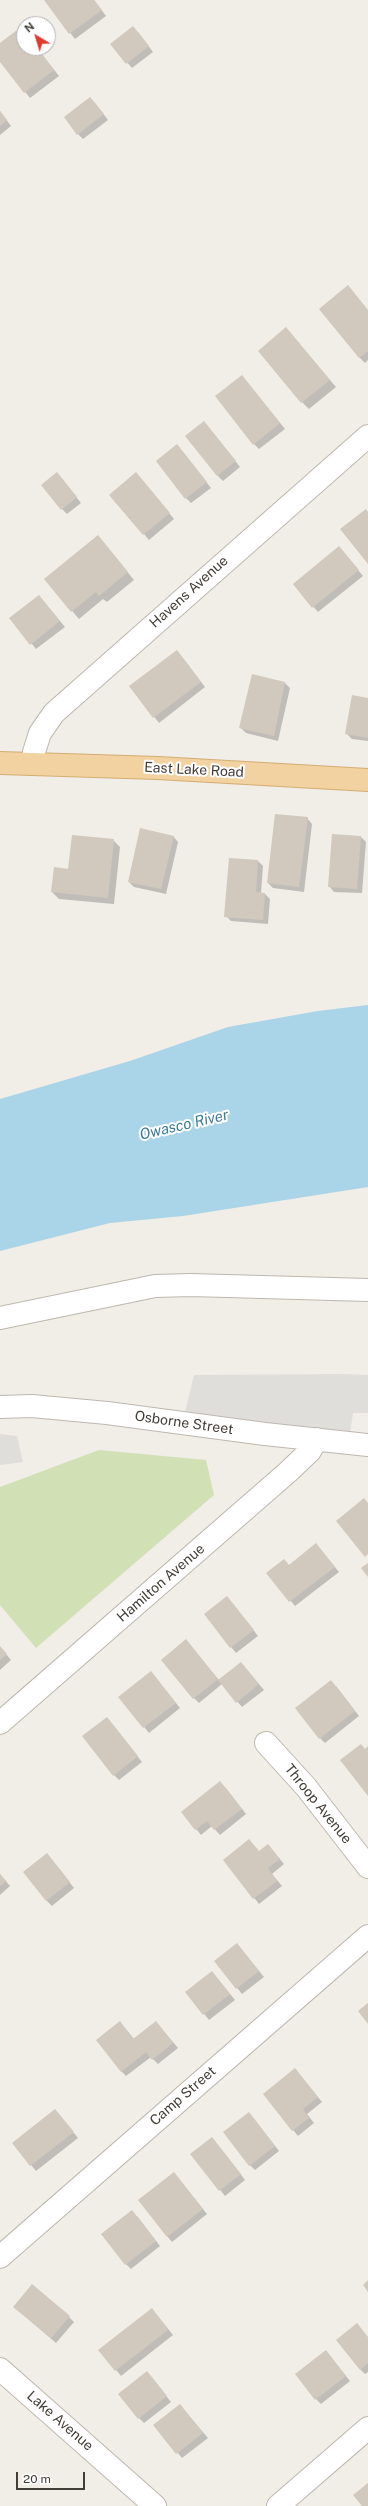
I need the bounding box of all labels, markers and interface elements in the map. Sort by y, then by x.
north arrow [16,16,56,56]
text: N [22,20,36,35]
street label: Havens Avenue [146,552,232,632]
street label: East Lake Road [144,759,244,781]
water label: Owasco River [138,1106,230,1144]
street label: Osborne Street [134,1408,234,1438]
street label: Hamilton Avenue [114,1540,208,1626]
street label: Throop Avenue [281,1761,355,1847]
street label: Camp Street [147,2063,219,2129]
street label: Lake Avenue [23,2388,97,2454]
scale bar [18,2464,87,2490]
text: 20 m [23,2472,51,2486]

